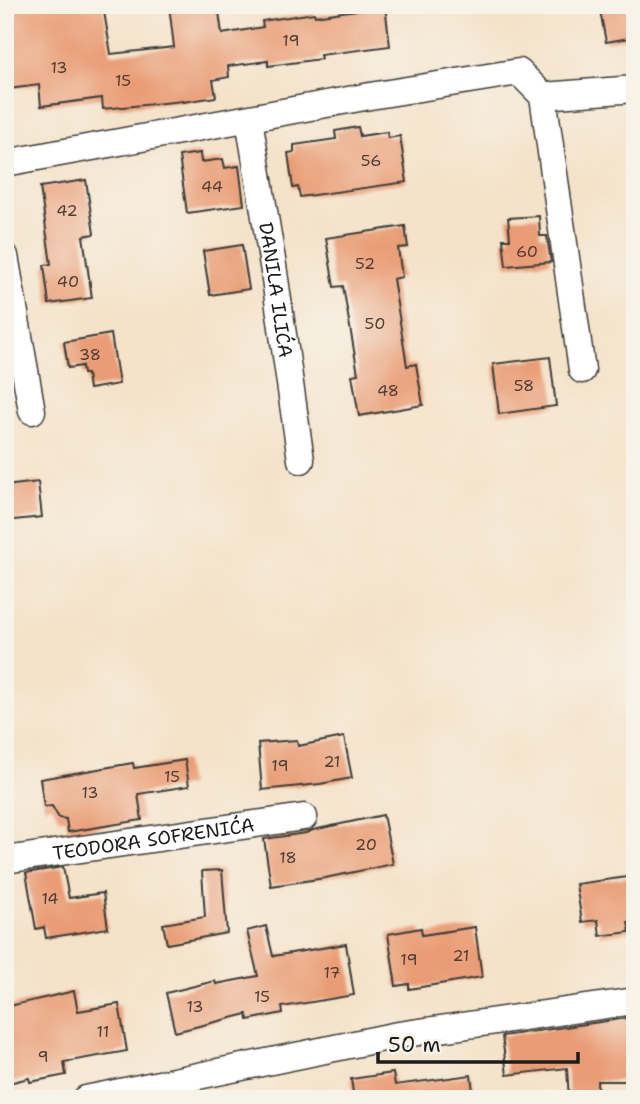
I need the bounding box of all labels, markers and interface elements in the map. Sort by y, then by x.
house number: 19 [282,30,300,51]
house number: 13 [50,57,68,78]
house number: 15 [115,70,131,91]
house number: 56 [361,150,381,171]
house number: 44 [201,176,223,197]
house number: 42 [56,200,78,221]
street label: DANILA ILIĆA [253,220,298,359]
house number: 60 [516,241,538,262]
house number: 52 [355,253,375,274]
house number: 40 [57,271,79,292]
house number: 50 [365,313,385,334]
house number: 38 [79,344,101,365]
house number: 58 [514,375,534,396]
house number: 48 [377,380,399,401]
house number: 21 [323,751,341,772]
house number: 19 [271,755,289,776]
house number: 15 [164,766,180,787]
house number: 13 [81,782,99,803]
street label: TEODORA SOFRENIĆA [51,812,256,866]
house number: 20 [355,834,377,855]
house number: 18 [279,847,297,868]
house number: 14 [41,888,59,909]
house number: 21 [452,945,470,966]
house number: 19 [400,949,418,970]
house number: 17 [323,962,341,983]
house number: 15 [254,986,270,1007]
house number: 13 [186,996,204,1017]
scale bar [378,1020,577,1064]
house number: 11 [97,1021,109,1042]
text: 50 m [388,1031,441,1059]
house number: 9 [37,1046,49,1067]

